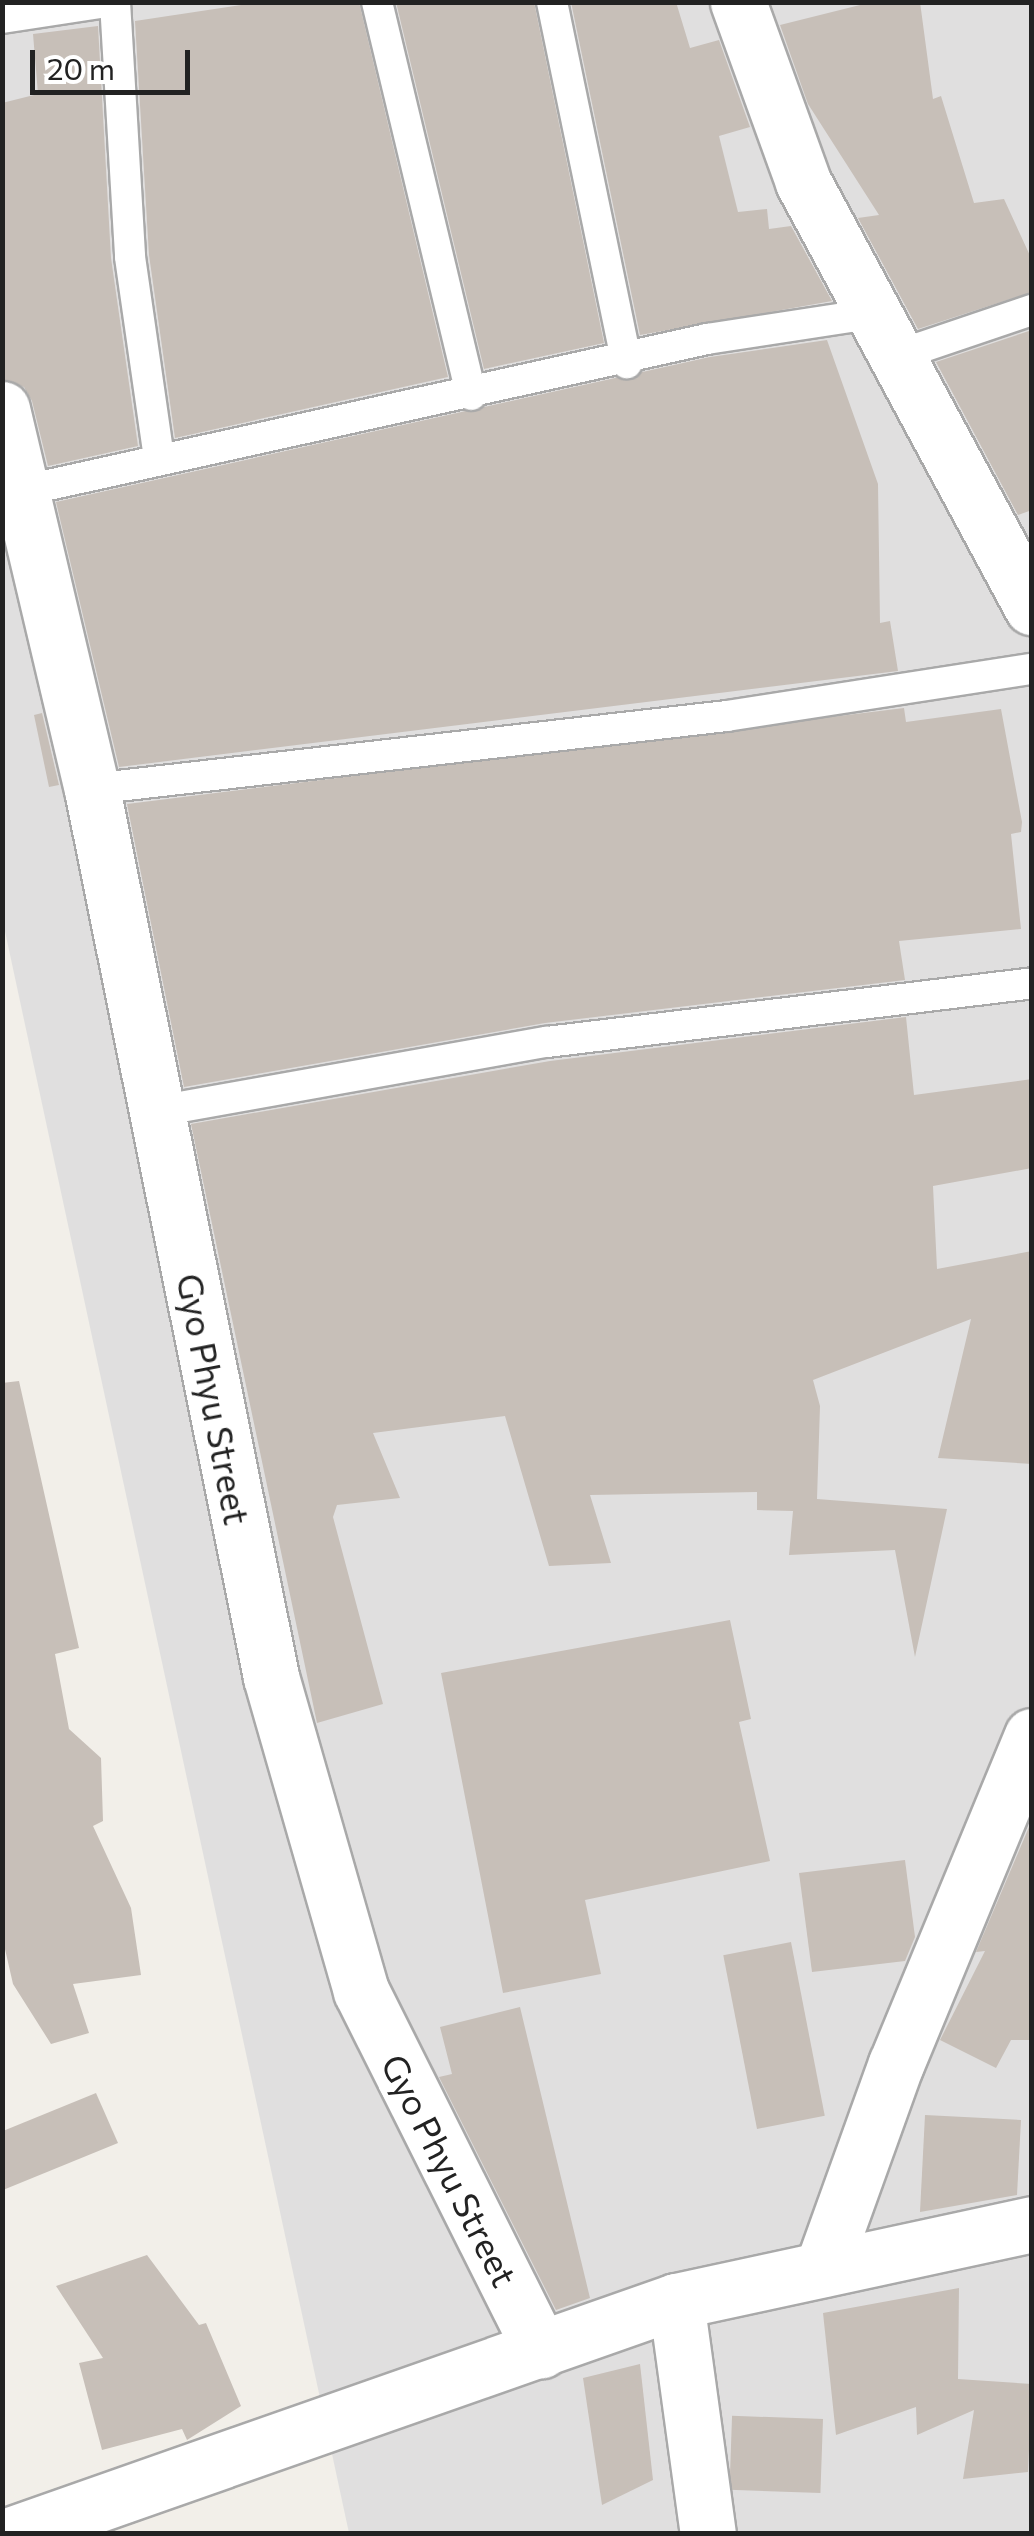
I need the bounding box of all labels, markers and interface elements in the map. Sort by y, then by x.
scale bar [35,30,195,92]
text: 20 m [47,49,115,86]
street label: Gyo Phyu Street [169,1270,259,1528]
street label: Gyo Phyu Street [373,2047,527,2293]

